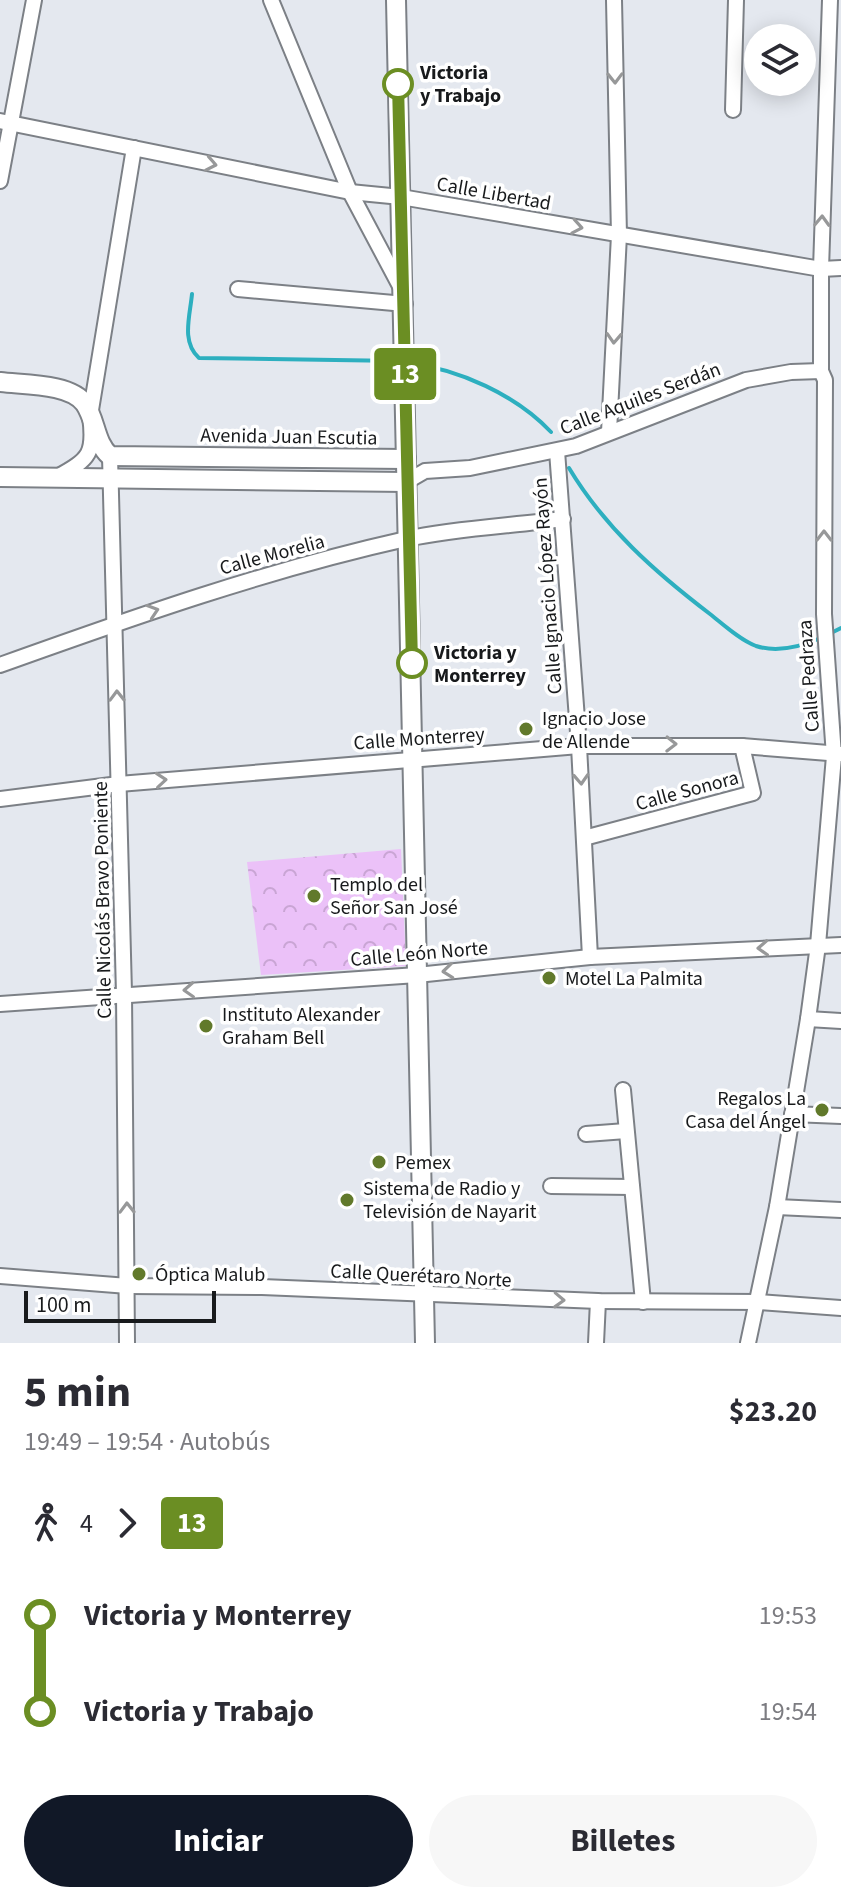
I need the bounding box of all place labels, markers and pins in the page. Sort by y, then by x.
place label: Victoria y Trabajo [419,59,501,110]
marker: Victoria y Trabajo [383,69,413,99]
place label: Victoria y Monterrey [433,639,526,690]
marker: Victoria y Monterrey [397,648,427,678]
place label: Ignacio Jose de Allende [542,705,646,756]
marker: Ignacio Jose de Allende [517,720,535,738]
place label: Templo del Señor San José [330,871,458,922]
marker: Templo del Señor San José [305,887,323,905]
place label: Motel La Palmita [565,965,703,993]
marker: Motel La Palmita [540,969,558,987]
place label: Instituto Alexander Graham Bell [222,1001,380,1052]
marker: Instituto Alexander Graham Bell [197,1017,215,1035]
place label: Regalos La Casa del Ángel [685,1085,806,1136]
marker: Regalos La Casa del Ángel [813,1101,831,1119]
place label: Pemex [395,1149,451,1177]
marker: Pemex [370,1153,388,1171]
place label: Sistema de Radio y Televisión de Nayarit [363,1175,537,1226]
marker: Sistema de Radio y Televisión de Nayarit [338,1191,356,1209]
place label: Óptica Malub [155,1261,265,1289]
marker: Óptica Malub [130,1265,148,1283]

